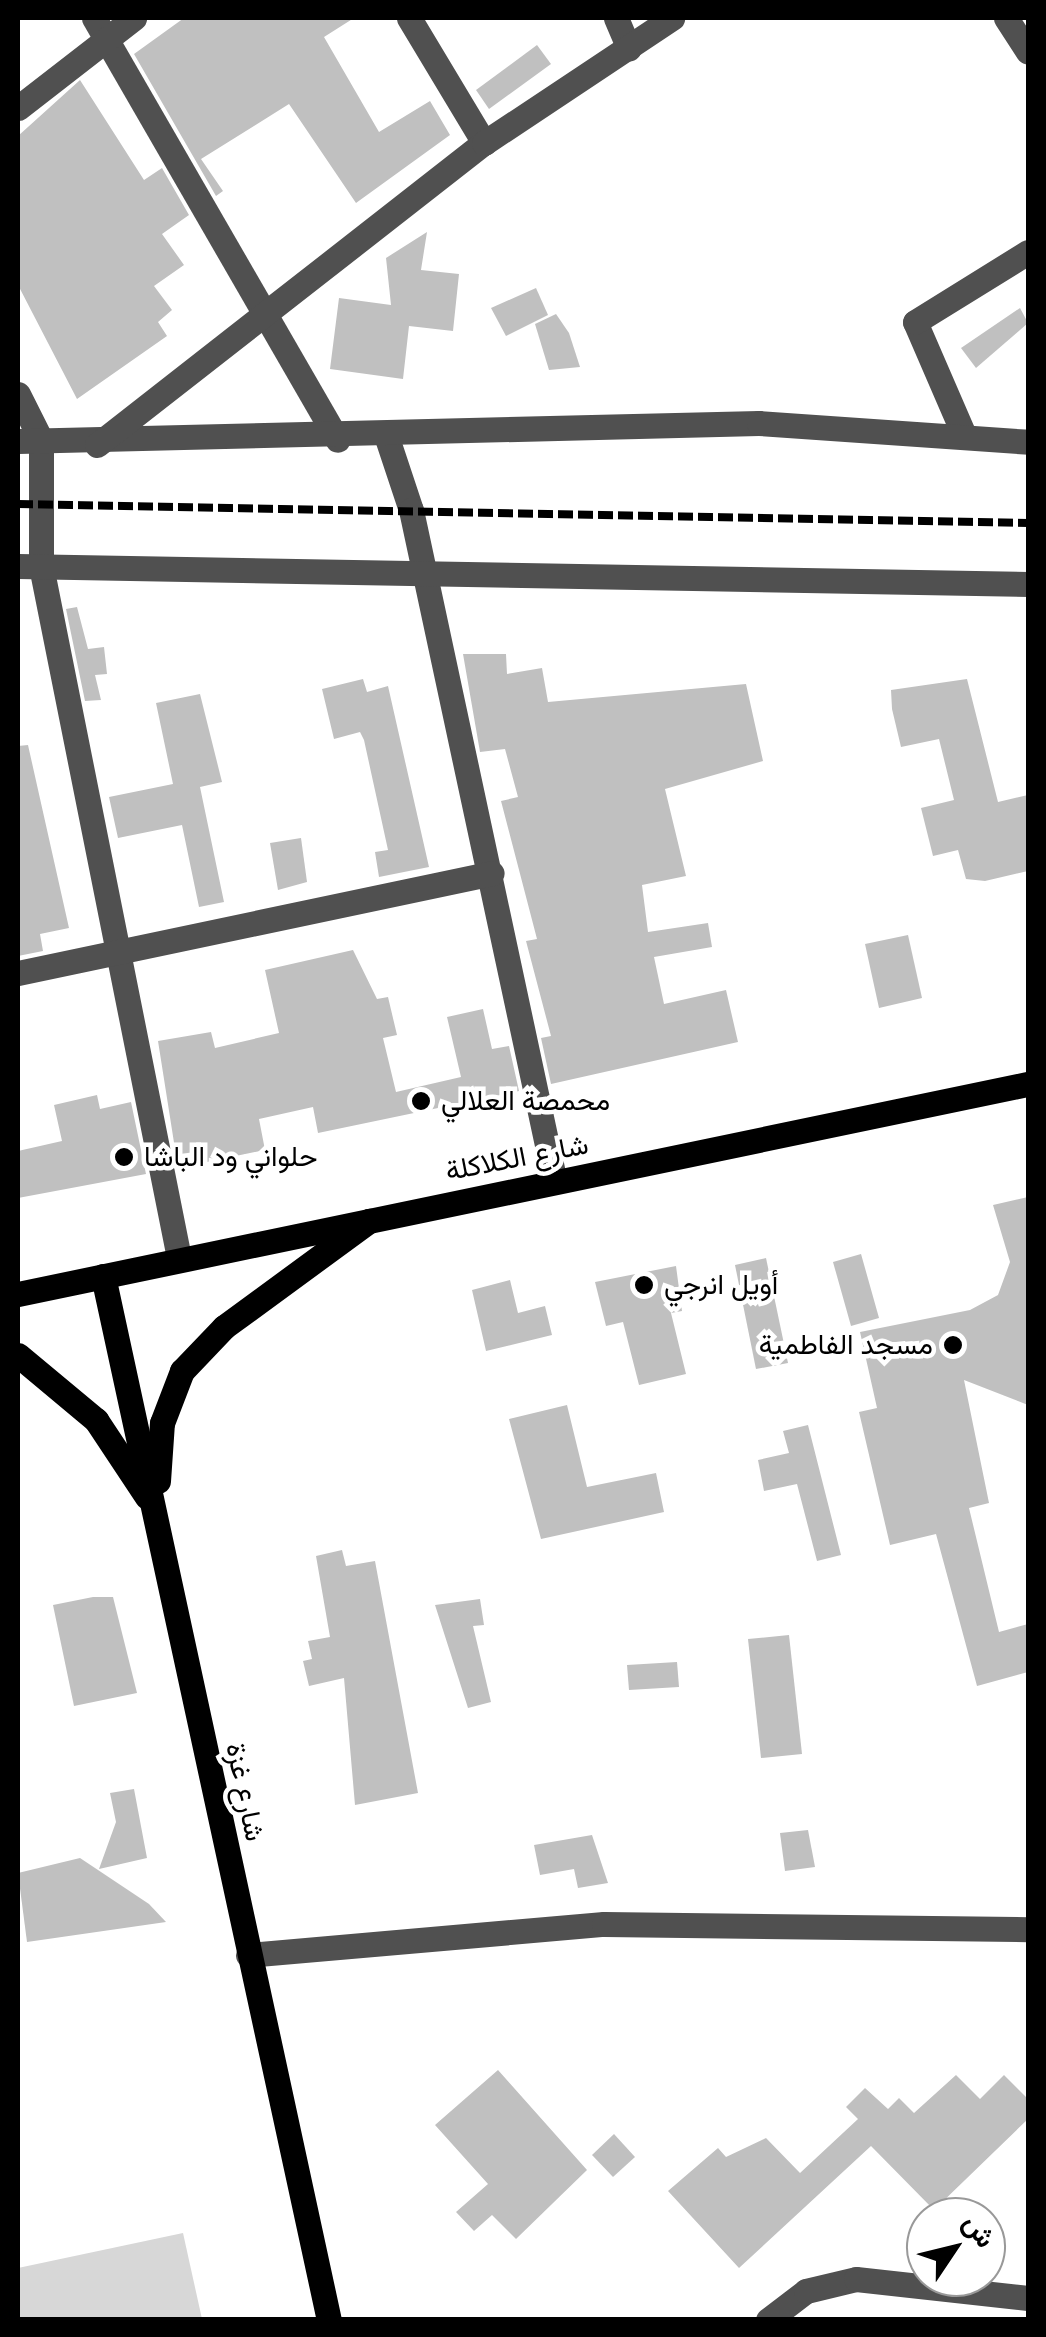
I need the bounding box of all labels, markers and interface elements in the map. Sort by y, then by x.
place label: محمصة العلالي [441,1084,610,1118]
marker: محمصة العلالي [410,1090,432,1112]
street label: شارع الكلاكلة [443,1128,591,1188]
place label: حلواني ود الباشا [144,1140,317,1174]
marker: حلواني ود الباشا [113,1146,135,1168]
place label: أويل انرجي [664,1268,778,1302]
marker: أويل انرجي [633,1274,655,1296]
place label: مسجد الفاطمية [759,1328,933,1362]
marker: مسجد الفاطمية [942,1334,964,1356]
street label: شارع غزة [218,1740,272,1844]
north arrow [906,2197,1006,2297]
text: ش [956,2207,1003,2254]

